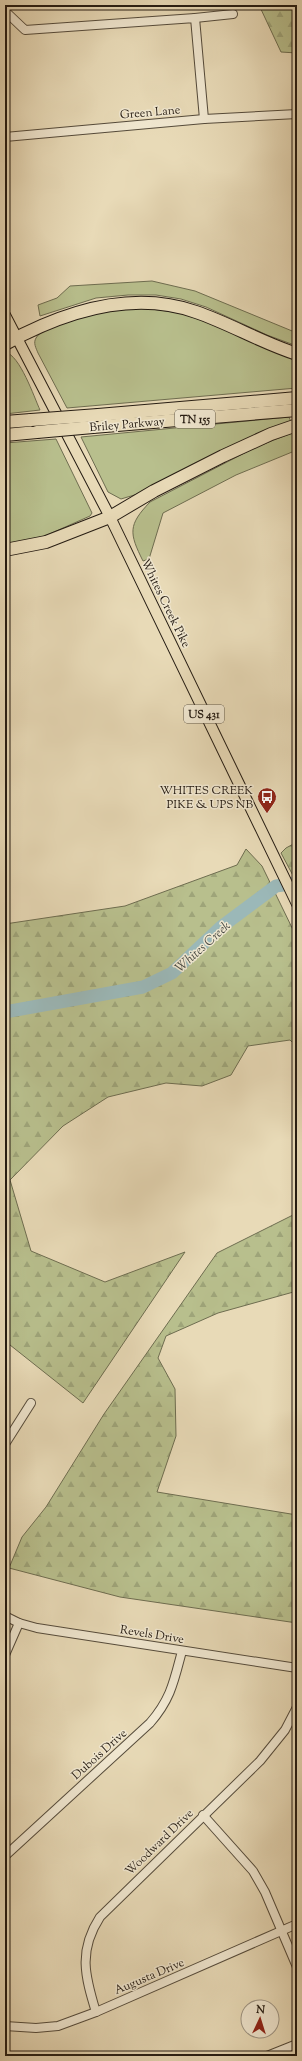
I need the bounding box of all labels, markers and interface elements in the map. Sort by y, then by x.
street label: Green Lane [119,101,181,125]
road number: TN 155 [175,410,215,428]
street label: Briley Parkway [89,413,166,437]
street label: Whites Creek Pike [136,556,195,651]
road number: US 431 [184,705,224,723]
place label: WHITES CREEK PIKE & UPS NB [159,782,253,814]
bus stop icon: WHITES CREEK PIKE & UPS NB [256,786,278,814]
water label: Whites Creek [172,918,235,977]
street label: Revels Drive [119,1621,186,1649]
street label: Dubois Drive [68,1725,132,1785]
street label: Woodward Drive [121,1805,198,1880]
street label: Augusta Drive [111,1954,188,2000]
north arrow [240,1999,280,2039]
text: N [255,2002,266,2018]

